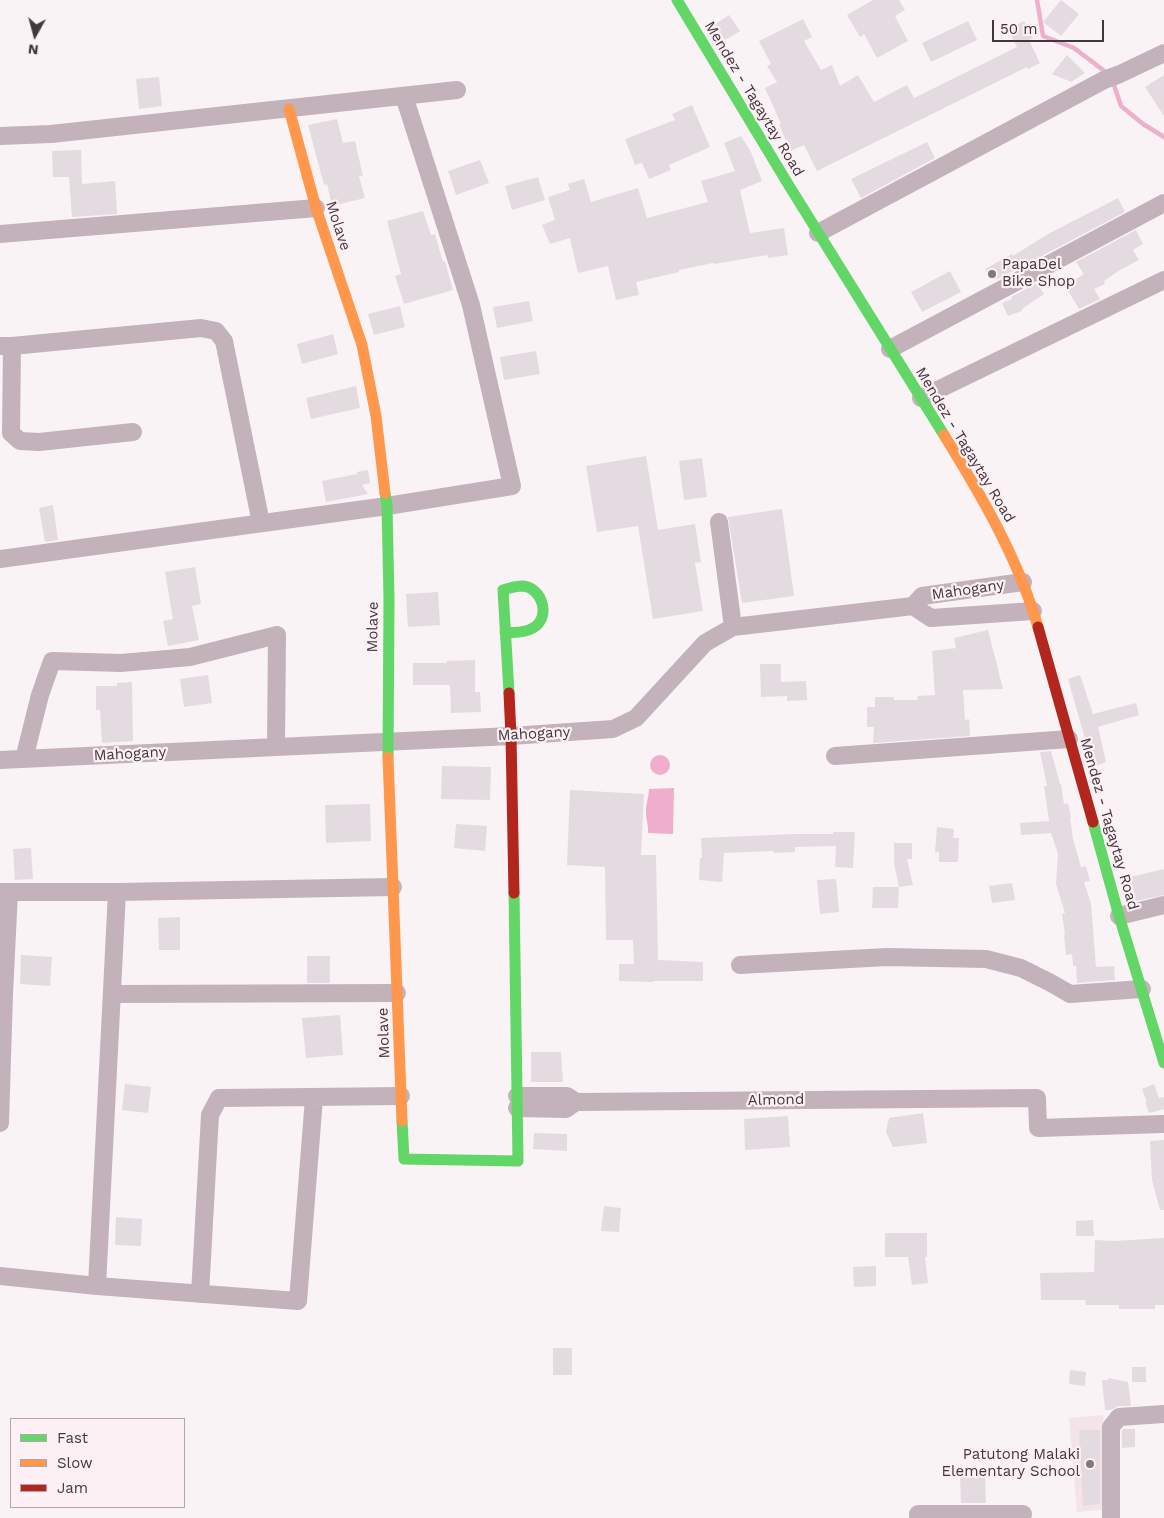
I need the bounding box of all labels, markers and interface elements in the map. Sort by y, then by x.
north arrow [10,10,60,60]
scale bar [994,10,1106,42]
street label: Mendez - Tagaytay Road [700,18,808,180]
text: 50 m [1000,20,1037,38]
text: N [27,41,39,58]
street label: Molave [322,199,354,253]
place label: PapaDel Bike Shop [1002,256,1075,291]
marker: PapaDel Bike Shop [986,268,998,280]
street label: Mendez - Tagaytay Road [911,364,1019,526]
street label: Mahogany [931,576,1005,604]
street label: Molave [364,601,382,653]
street label: Mahogany [497,723,571,745]
street label: Mendez - Tagaytay Road [1076,736,1142,912]
street label: Mahogany [93,743,167,765]
street label: Molave [374,1007,394,1059]
street label: Almond [748,1091,804,1109]
legend [10,1418,185,1508]
text: Fast [57,1429,88,1447]
place label: Patutong Malaki Elementary School [941,1446,1080,1481]
text: Slow [57,1454,93,1472]
marker: Patutong Malaki Elementary School [1084,1458,1096,1470]
text: Jam [57,1479,88,1497]

